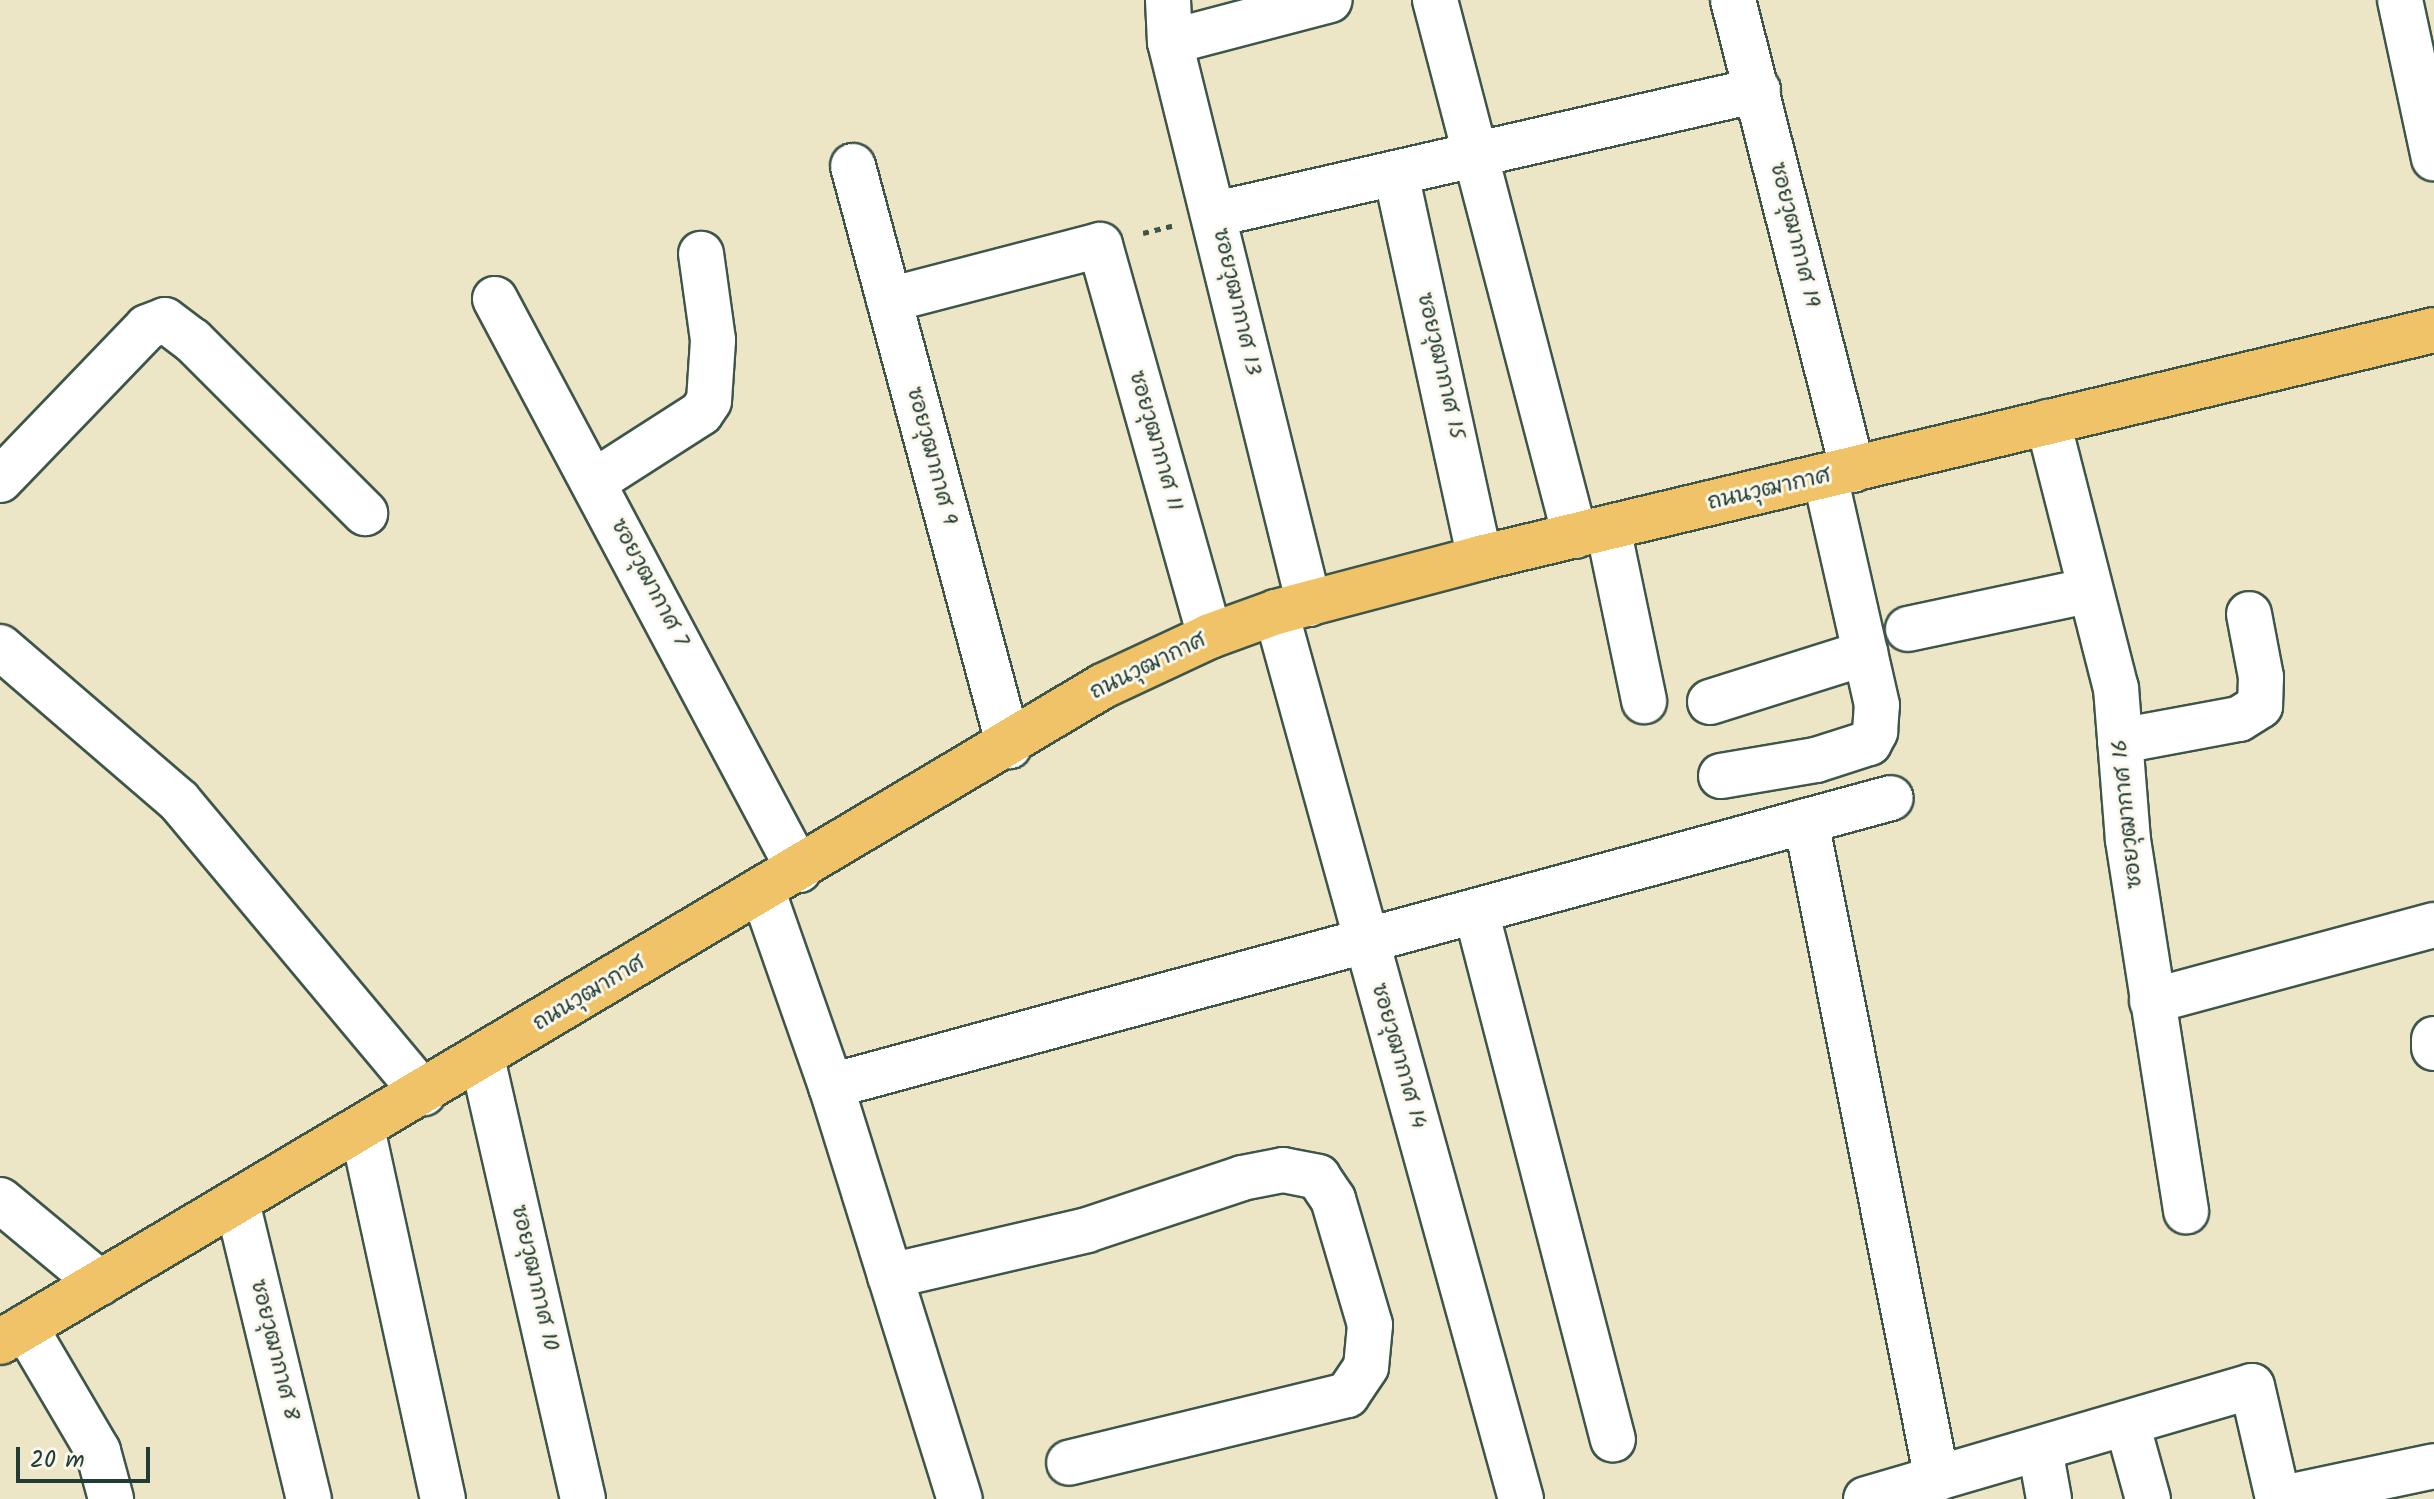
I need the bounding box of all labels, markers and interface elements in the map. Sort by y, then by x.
street label: ซอยวุฒากาศ 19 [1763,160,1825,310]
street label: ซอยวุฒากาศ 13 [1206,226,1266,378]
street label: ซอยวุฒากาศ 15 [1410,290,1470,442]
street label: ซอยวุฒากาศ 11 [1122,368,1188,514]
street label: ซอยวุฒากาศ 9 [900,384,962,528]
street label: ถนนวุฒากาศ [1705,463,1833,517]
street label: ซอยวุฒากาศ 7 [604,515,694,651]
street label: ถนนวุฒากาศ [1086,628,1210,706]
street label: ซอยวุฒากาศ 16 [2107,738,2149,890]
street label: ถนนวุฒากาศ [529,951,649,1037]
street label: ซอยวุฒากาศ 14 [1365,980,1431,1132]
street label: ซอยวุฒากาศ 10 [504,1203,564,1353]
street label: ซอยวุฒากาศ 8 [244,1277,304,1423]
scale bar [20,1431,154,1481]
text: 20 m [30,1441,85,1480]

